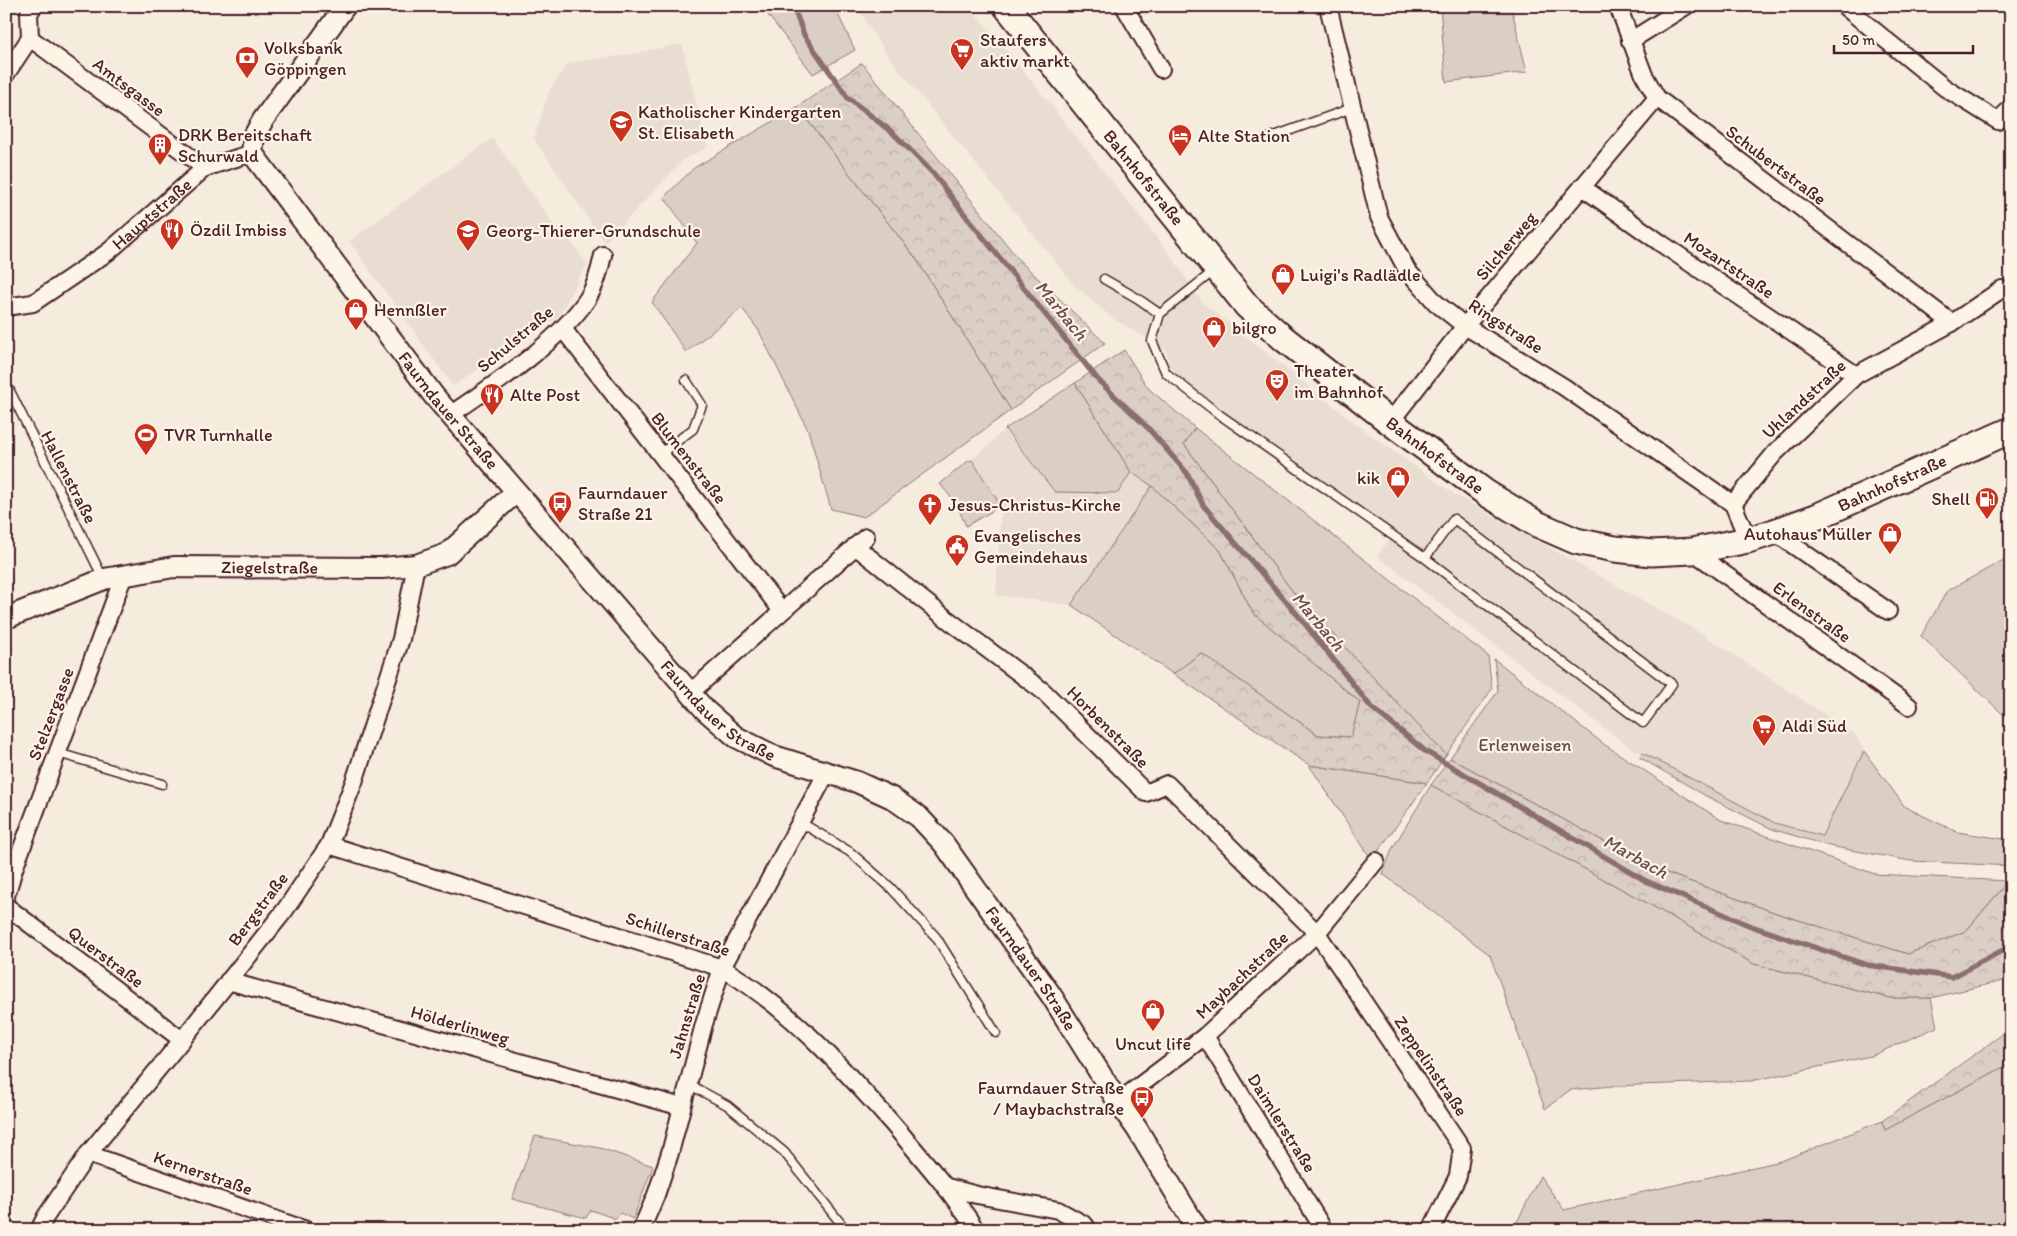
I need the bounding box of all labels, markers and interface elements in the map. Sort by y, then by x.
scale bar [1834,22,1973,54]
place label: Staufers aktiv markt [980,29,1070,72]
text: 50 m [1842,31,1875,49]
place label: Volksbank Göppingen [264,37,347,80]
supermarket icon: Staufers aktiv markt [949,37,975,71]
bank icon: Volksbank Göppingen [234,45,260,79]
street label: Amtsgasse [89,53,169,121]
place label: Katholischer Kindergarten St. Elisabeth [638,101,841,144]
school or university icon: Katholischer Kindergarten St. Elisabeth [608,109,634,143]
street label: Schubertstraße [1721,120,1831,210]
hotel icon: Alte Station [1167,123,1193,157]
place label: DRK Bereitschaft Schurwald [178,124,312,167]
street label: Bahnhofstraße [1099,125,1189,230]
place label: Alte Station [1198,125,1290,147]
building icon: DRK Bereitschaft Schurwald [147,132,173,166]
street label: Hauptstraße [107,173,196,255]
street label: Silcherweg [1471,206,1542,285]
restaurant icon: Özdil Imbiss [159,217,185,251]
school or university icon: Georg-Thierer-Grundschule [455,218,481,252]
place label: Özdil Imbiss [190,219,287,241]
place label: Georg-Thierer-Grundschule [486,220,701,242]
street label: Mozartstraße [1679,227,1779,303]
shop icon: Luigi's Radlädle [1270,262,1296,296]
place label: Luigi's Radlädle [1300,264,1421,286]
water label: Marbach [1030,276,1093,346]
street label: Ringstraße [1464,294,1548,358]
shop icon: Hennßler [343,297,369,331]
place label: Hennßler [374,299,447,321]
street label: Schulstraße [472,301,558,377]
shop icon: bilgro [1201,315,1227,349]
place label: bilgro [1232,317,1277,339]
street label: Faurndauer Straße [394,347,504,474]
street label: Uhlandstraße [1757,355,1851,443]
place label: Theater im Bahnhof [1294,360,1384,403]
theatre icon: Theater im Bahnhof [1264,368,1290,402]
restaurant icon: Alte Post [479,382,505,416]
place label: Alte Post [510,384,581,406]
street label: Blumenstraße [646,408,732,508]
street label: Bahnhofstraße [1382,412,1489,499]
sports icon: TVR Turnhalle [133,422,159,456]
place label: TVR Turnhalle [164,424,273,446]
street label: Hallenstraße [36,427,102,527]
street label: Bahnhofstraße [1834,449,1950,517]
shop icon: kik [1385,465,1411,499]
place label: kik [1357,467,1380,489]
place label: Faurndauer Straße 21 [578,482,668,525]
fuel station icon: Shell [1974,486,2000,520]
place label: Shell [1931,488,1970,510]
bus stop icon: Faurndauer Straße 21 [547,490,573,524]
church icon: Jesus-Christus-Kirche [917,492,943,526]
place label: Jesus-Christus-Kirche [948,494,1121,516]
shop icon: Autohaus Müller [1877,521,1903,555]
place label: Autohaus Müller [1744,523,1873,545]
place label: Evangelisches Gemeindehaus [974,525,1088,568]
public building icon: Evangelisches Gemeindehaus [944,533,970,567]
street label: Ziegelstraße [221,556,318,579]
street label: Erlenstraße [1769,576,1855,648]
water label: Marbach [1287,587,1351,656]
street label: Faurndauer Straße [656,655,779,766]
street label: Stelzergasse [23,664,79,764]
street label: Horbenstraße [1062,681,1154,773]
supermarket icon: Aldi Süd [1751,713,1777,747]
place label: Aldi Süd [1782,715,1847,737]
park label: Erlenweisen [1478,734,1572,756]
water label: Marbach [1599,829,1673,884]
street label: Bergstraße [223,868,293,950]
street label: Faurndauer Straße [980,902,1082,1035]
street label: Schillerstraße [623,907,733,961]
street label: Querstraße [64,921,148,993]
street label: Maybachstraße [1191,926,1293,1024]
street label: Jahnstraße [664,971,710,1061]
shop icon: Uncut life [1140,998,1166,1032]
street label: Hölderlinweg [408,1000,513,1050]
street label: Zeppelinstraße [1389,1012,1473,1120]
place label: Uncut life [1115,1033,1191,1055]
street label: Daimlerstraße [1243,1069,1321,1177]
place label: Faurndauer Straße / Maybachstraße [978,1077,1124,1120]
bus stop icon: Faurndauer Straße / Maybachstraße [1129,1085,1155,1119]
street label: Kernerstraße [151,1146,255,1200]

